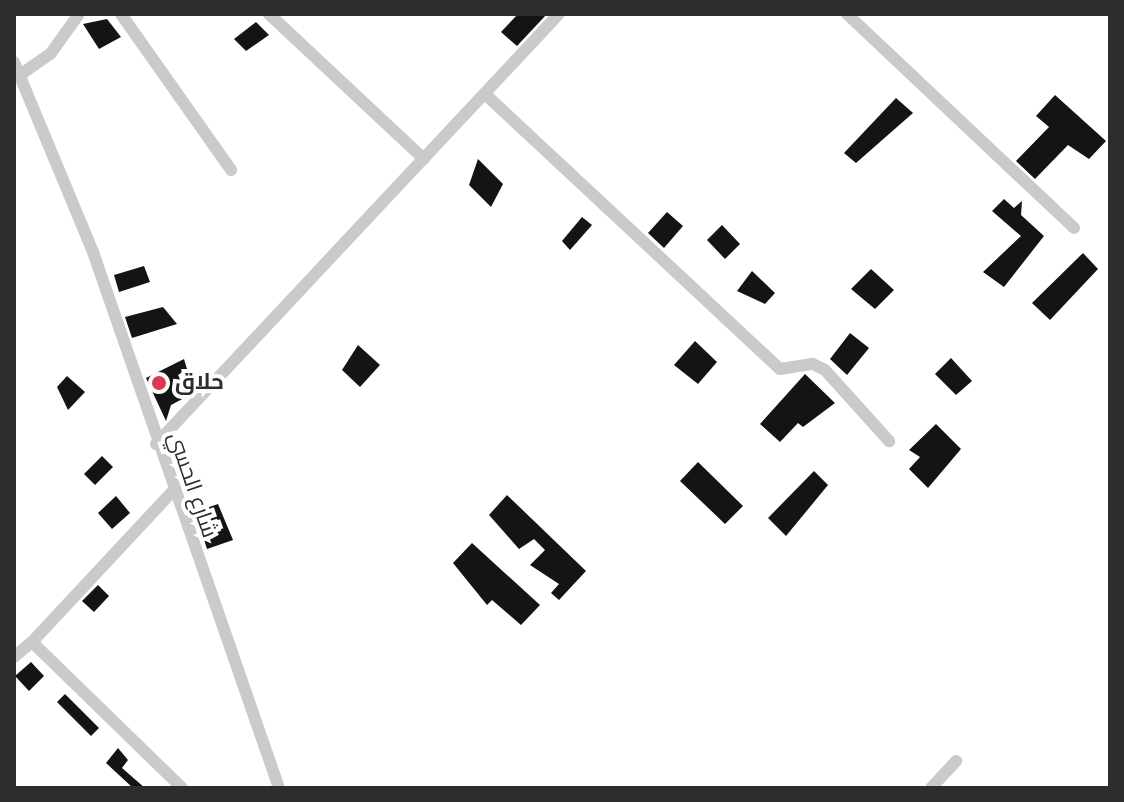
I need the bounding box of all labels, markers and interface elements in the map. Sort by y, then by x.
place label: حلاق [175,370,224,396]
marker: حلاق [150,374,168,392]
street label: شارع الحسي [162,429,222,541]

